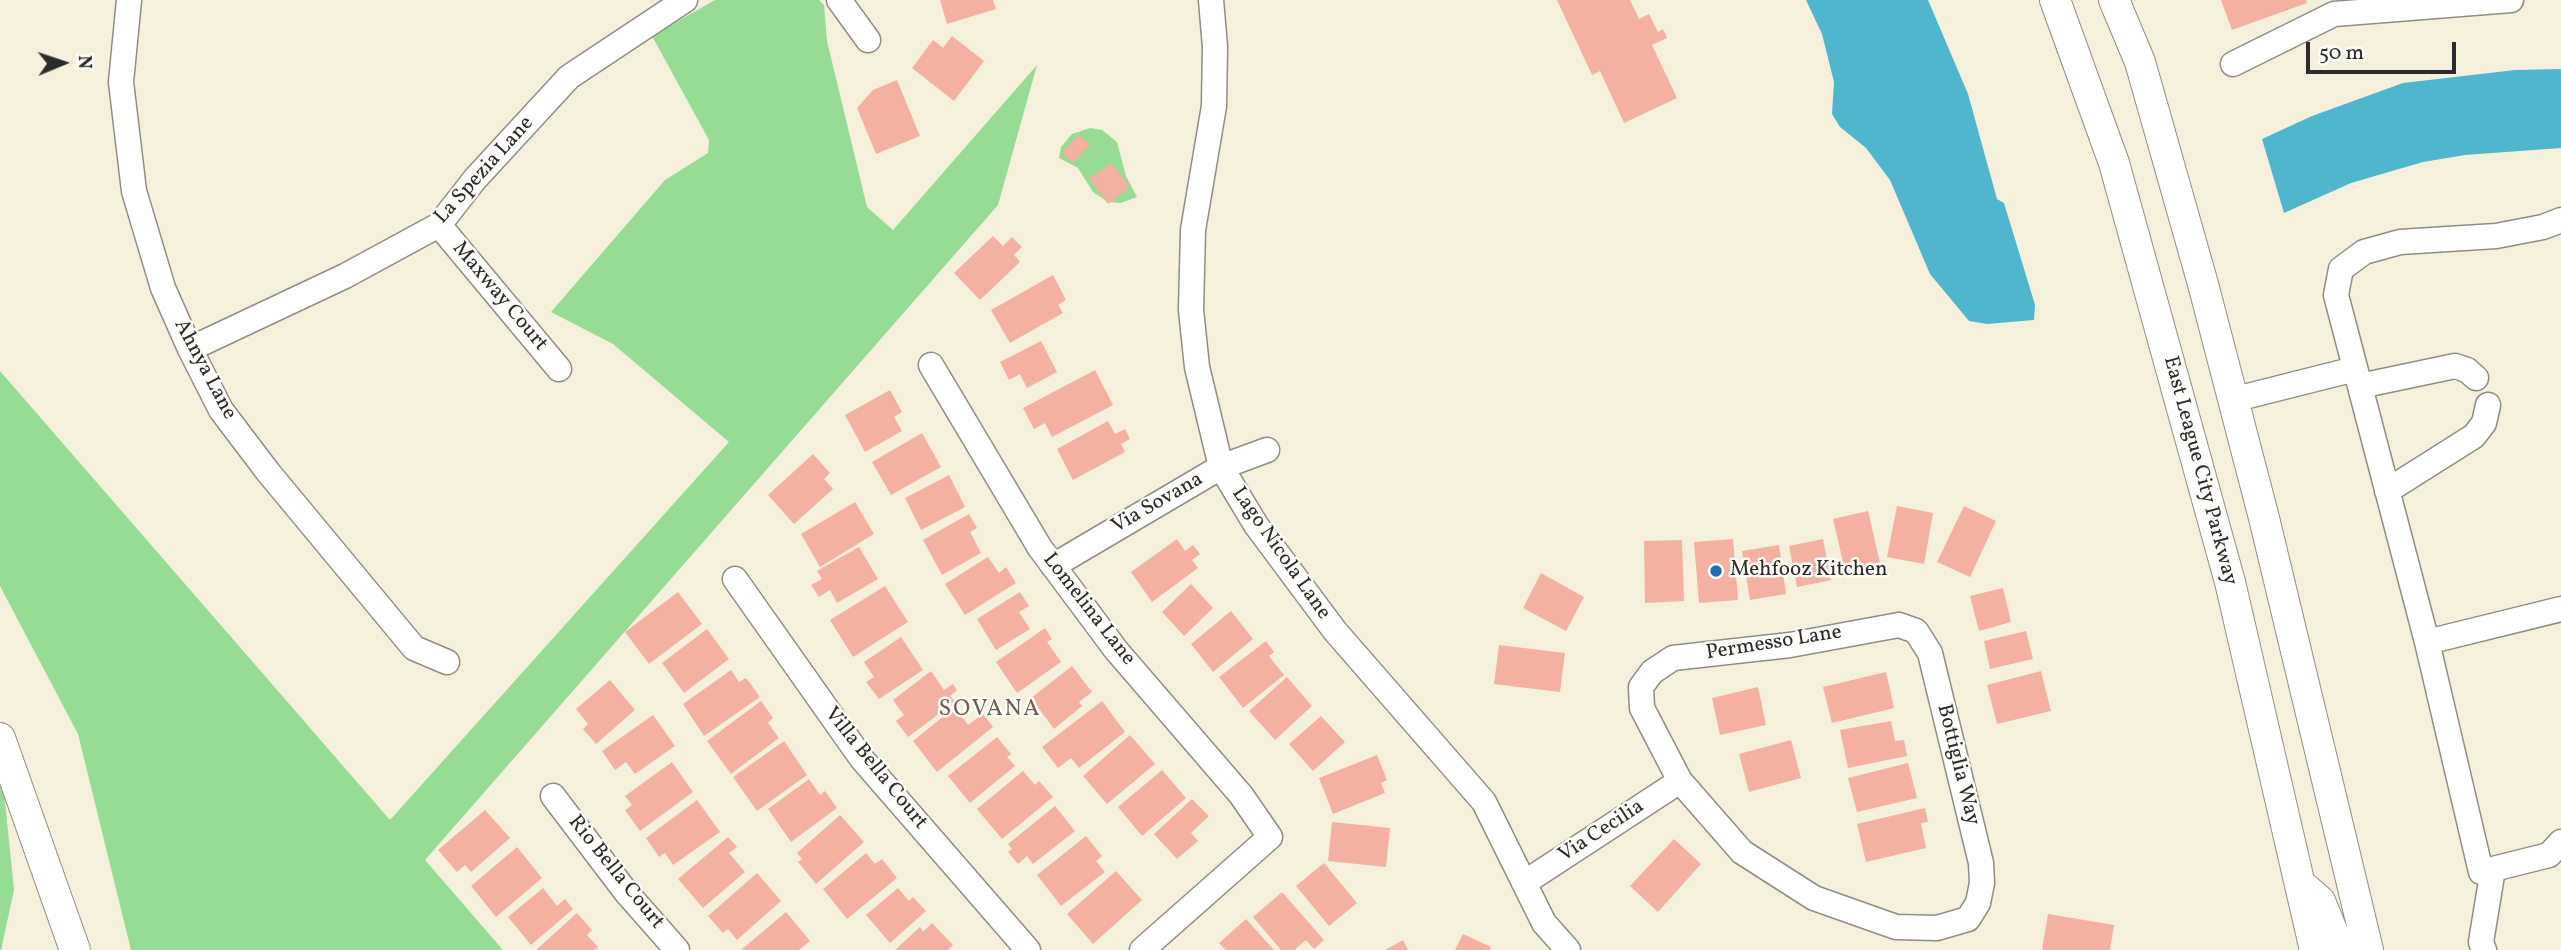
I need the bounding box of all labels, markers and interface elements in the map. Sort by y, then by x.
north arrow [28,28,98,98]
scale bar [2309,28,2460,72]
text: 50 m [2319,39,2364,68]
text: N [71,55,97,70]
street label: La Spezia Lane [430,112,540,230]
street label: Maxway Court [446,237,552,357]
street label: Ahnya Lane [167,316,241,424]
street label: East League City Parkway [2156,354,2242,588]
street label: Via Sovana [1108,468,1208,540]
street label: Lago Nicola Lane [1225,483,1335,625]
street label: Lomelina Lane [1036,549,1140,671]
place label: Mehfooz Kitchen [1730,558,1887,584]
marker: Mehfooz Kitchen [1708,563,1724,579]
street label: Permesso Lane [1704,621,1844,667]
district label: SOVANA [939,697,1041,725]
street label: Bottiglia Way [1930,702,1984,828]
street label: Villa Bella Court [818,703,932,835]
street label: Via Cecilia [1555,795,1649,869]
street label: Rio Bella Court [561,811,669,935]

